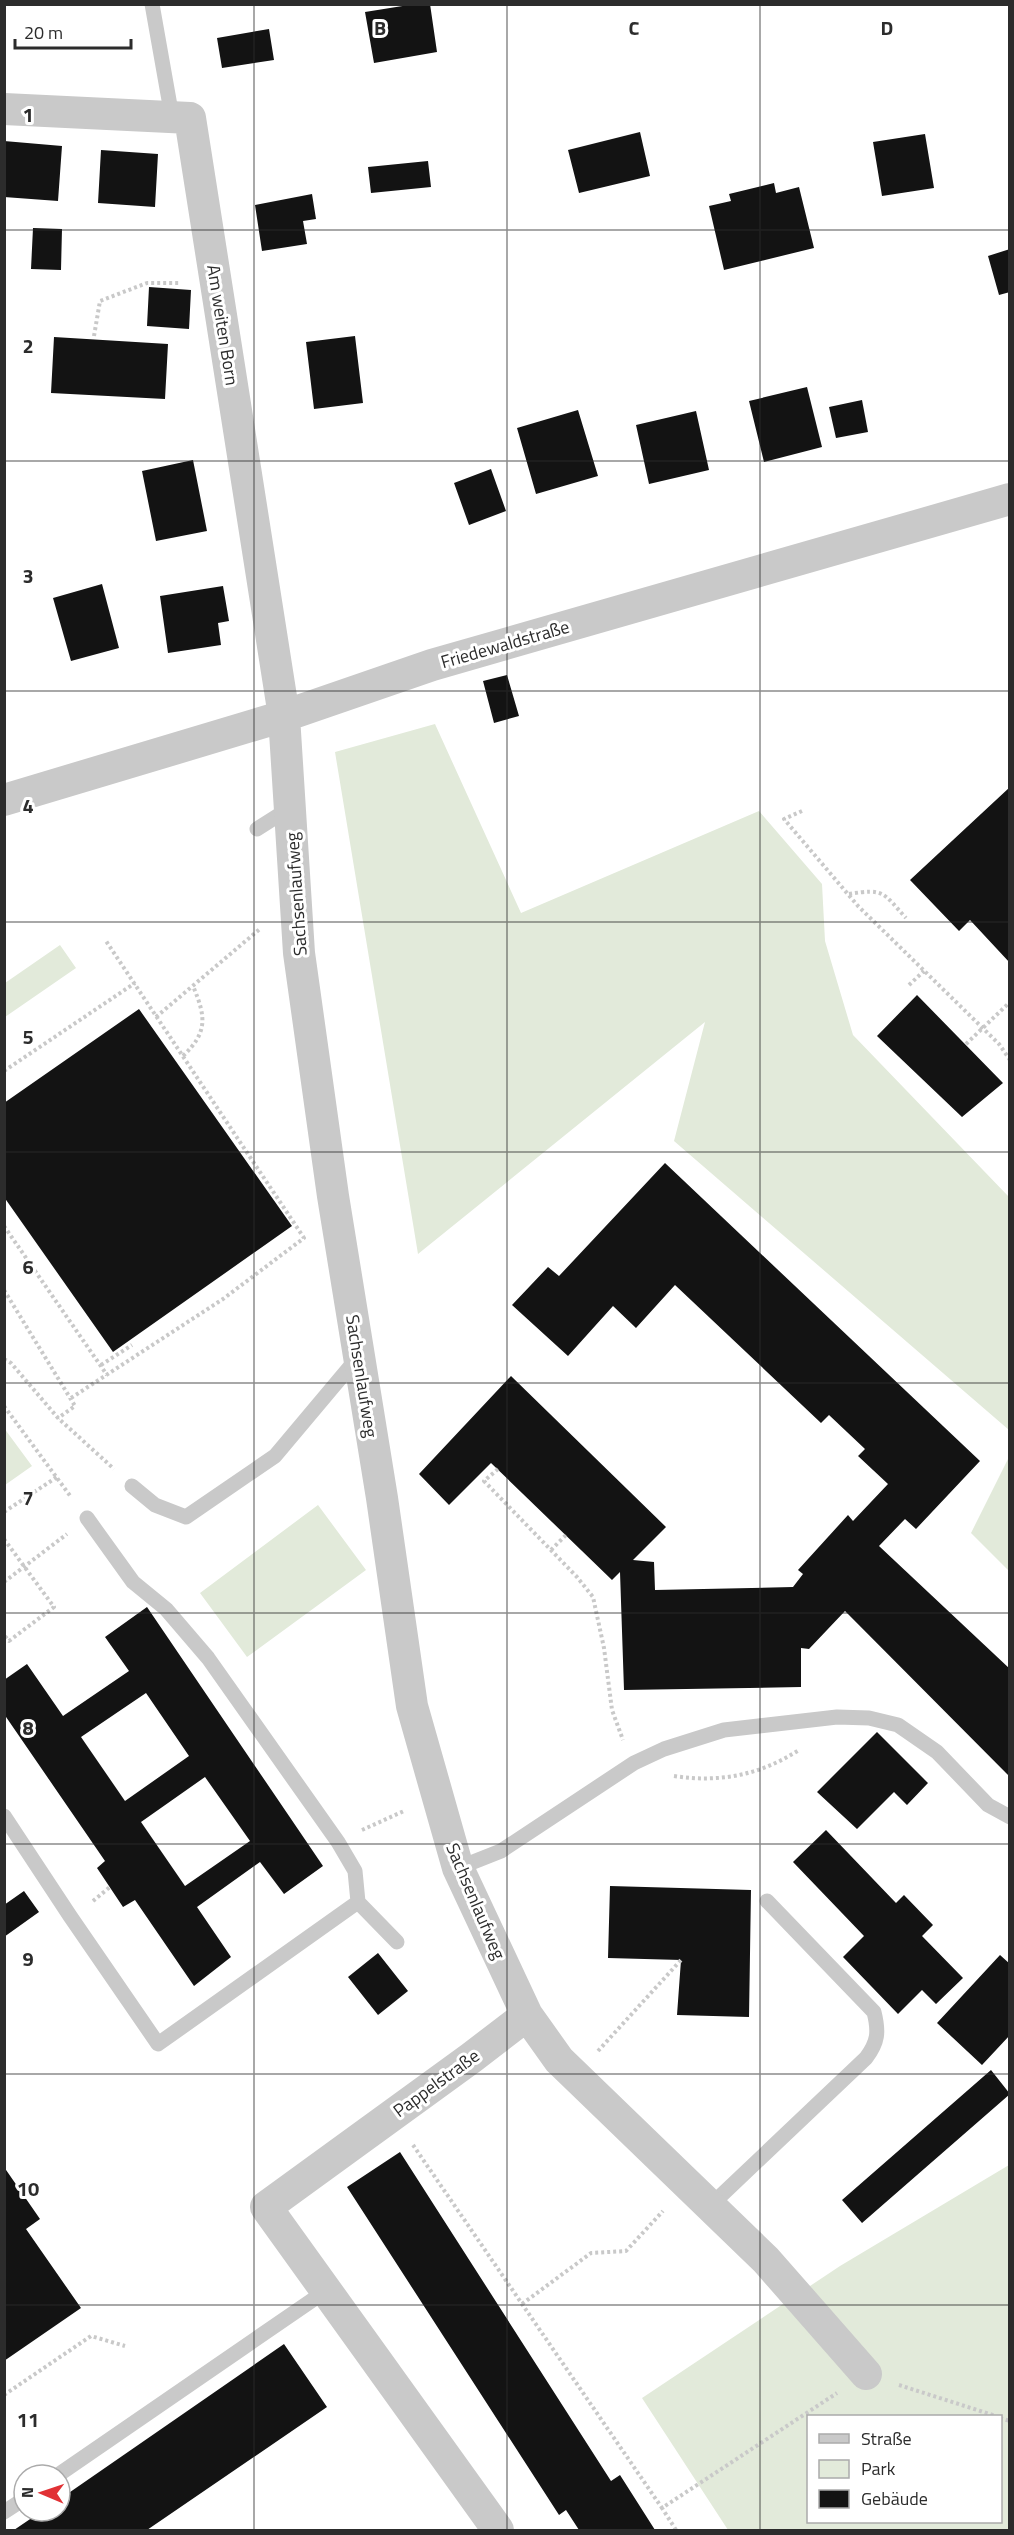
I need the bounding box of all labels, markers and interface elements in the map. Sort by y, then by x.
scale bar [15,12,130,50]
text: B [374,12,386,43]
text: C [629,12,640,43]
text: D [881,12,893,43]
text: 20 m [24,19,63,46]
text: 1 [22,99,34,130]
street label: Am weiten Born [200,263,246,387]
text: 2 [22,330,34,361]
text: 3 [22,560,34,591]
street label: Friedewaldstraße [438,613,572,675]
text: 4 [22,790,34,821]
street label: Sachsenlaufweg [278,831,314,957]
text: 5 [22,1021,34,1052]
text: 6 [22,1251,34,1282]
street label: Sachsenlaufweg [339,1313,385,1439]
text: 7 [22,1482,34,1513]
text: 8 [22,1712,34,1743]
street label: Sachsenlaufweg [439,1839,513,1963]
text: 9 [22,1943,34,1974]
street label: Pappelstraße [387,2042,485,2124]
text: 10 [17,2173,39,2204]
text: 11 [17,2404,39,2435]
legend [807,2415,1002,2523]
text: Straße [861,2425,912,2452]
text: Park [861,2455,896,2482]
north arrow [12,2463,72,2523]
text: Gebäude [861,2485,928,2512]
text: N [15,2487,39,2498]

